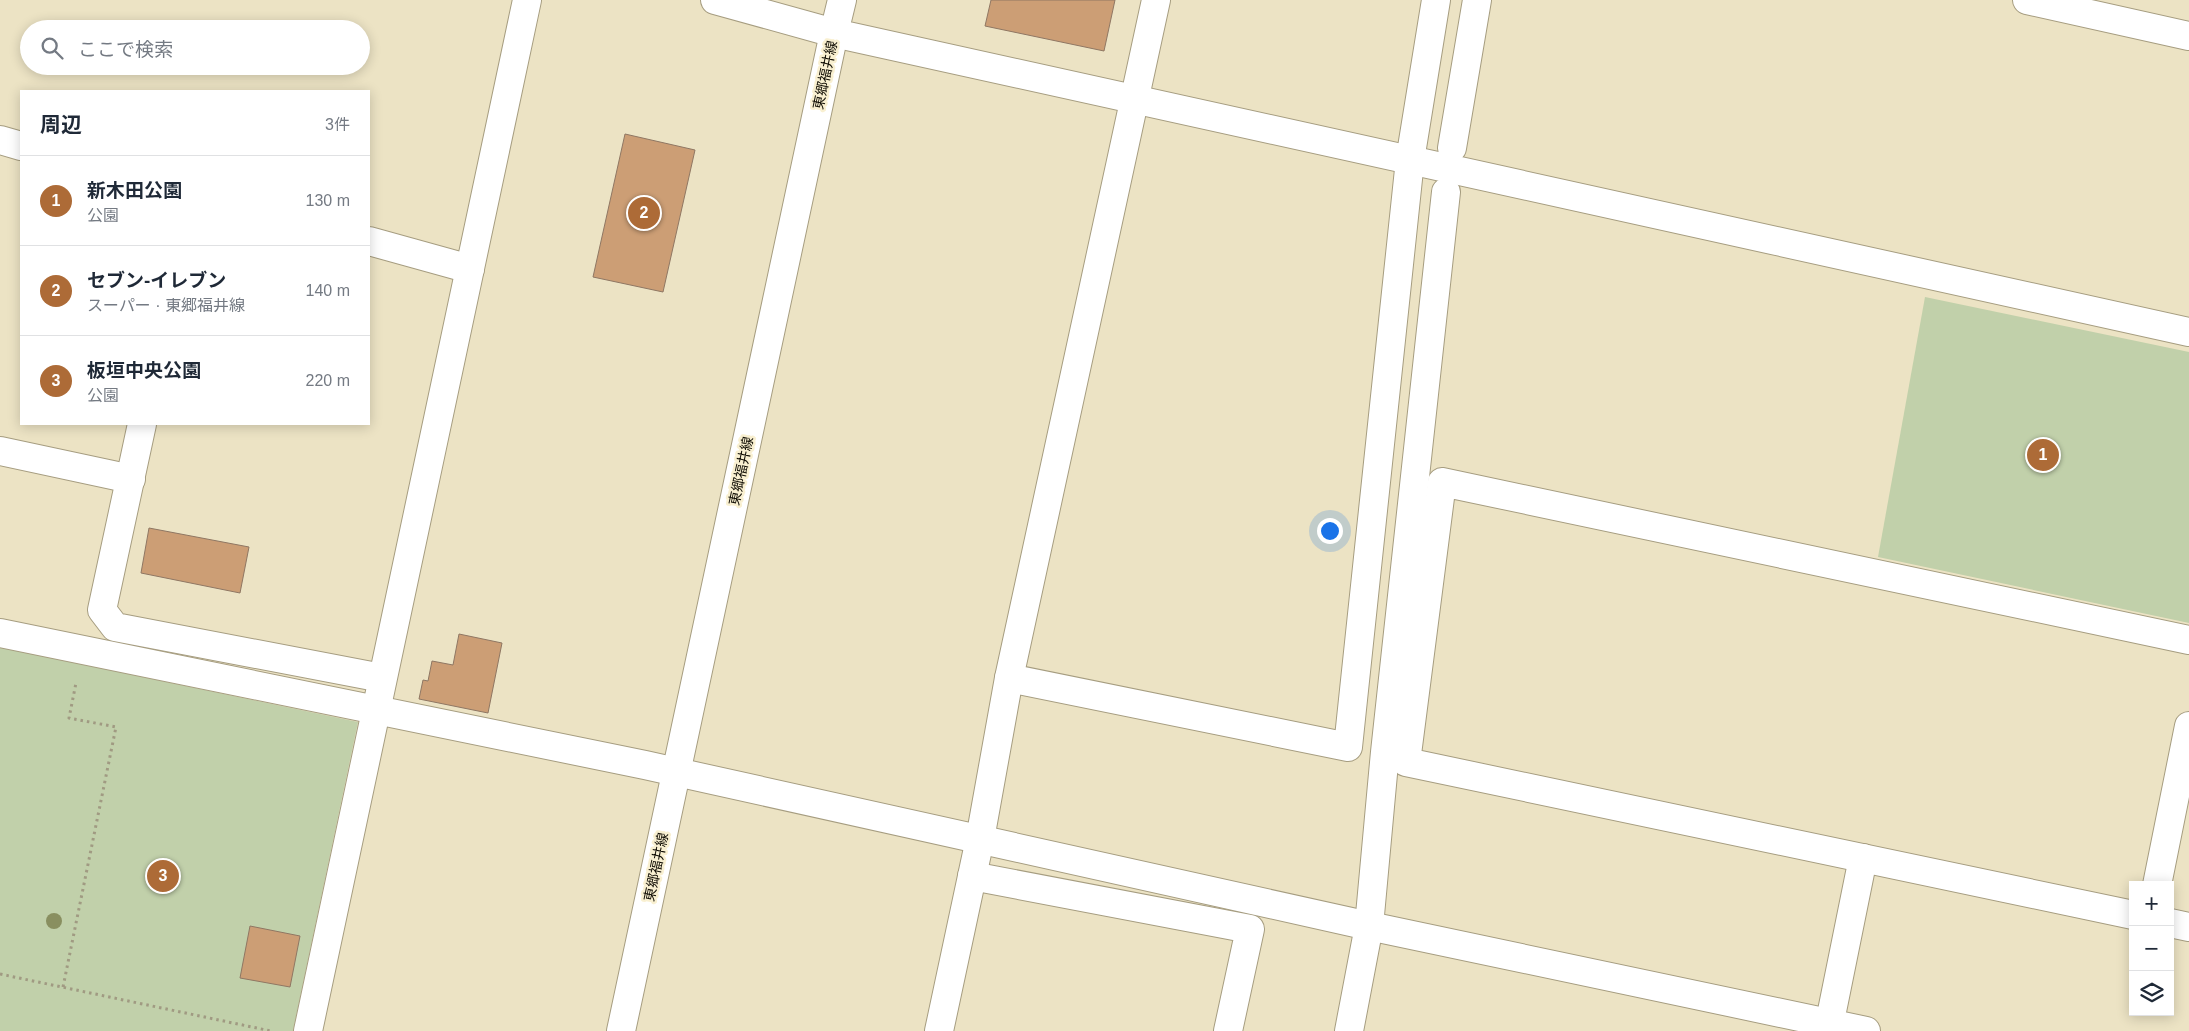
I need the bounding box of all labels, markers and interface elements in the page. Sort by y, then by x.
search box [20,20,370,75]
icon: search [38,34,66,62]
text: ここで検索 [78,39,173,60]
street label: 東郷福井線 [810,39,840,111]
text: 周辺 [40,113,82,136]
text: 3件 [325,116,350,133]
text: 新木田公園 [87,180,182,201]
text: 1 [52,192,60,209]
text: 130 m [306,192,350,209]
pin: 2 [628,194,660,232]
text: 公園 [87,207,119,224]
text: セブン-イレブン [87,270,226,291]
text: 2 [52,282,60,299]
text: 140 m [306,282,350,299]
text: スーパー · 東郷福井線 [87,297,245,314]
text: 板垣中央公園 [87,360,201,381]
text: 3 [52,372,60,389]
text: 220 m [306,372,350,389]
text: 公園 [87,387,119,404]
street label: 東郷福井線 [726,435,756,507]
pin: 1 [2027,436,2059,474]
your location [1317,518,1343,544]
street label: 東郷福井線 [641,831,671,903]
pin: 3 [147,857,179,895]
map controls [2129,881,2174,1016]
button: + [2129,881,2174,926]
button: − [2129,926,2174,971]
button: layers [2129,971,2174,1016]

